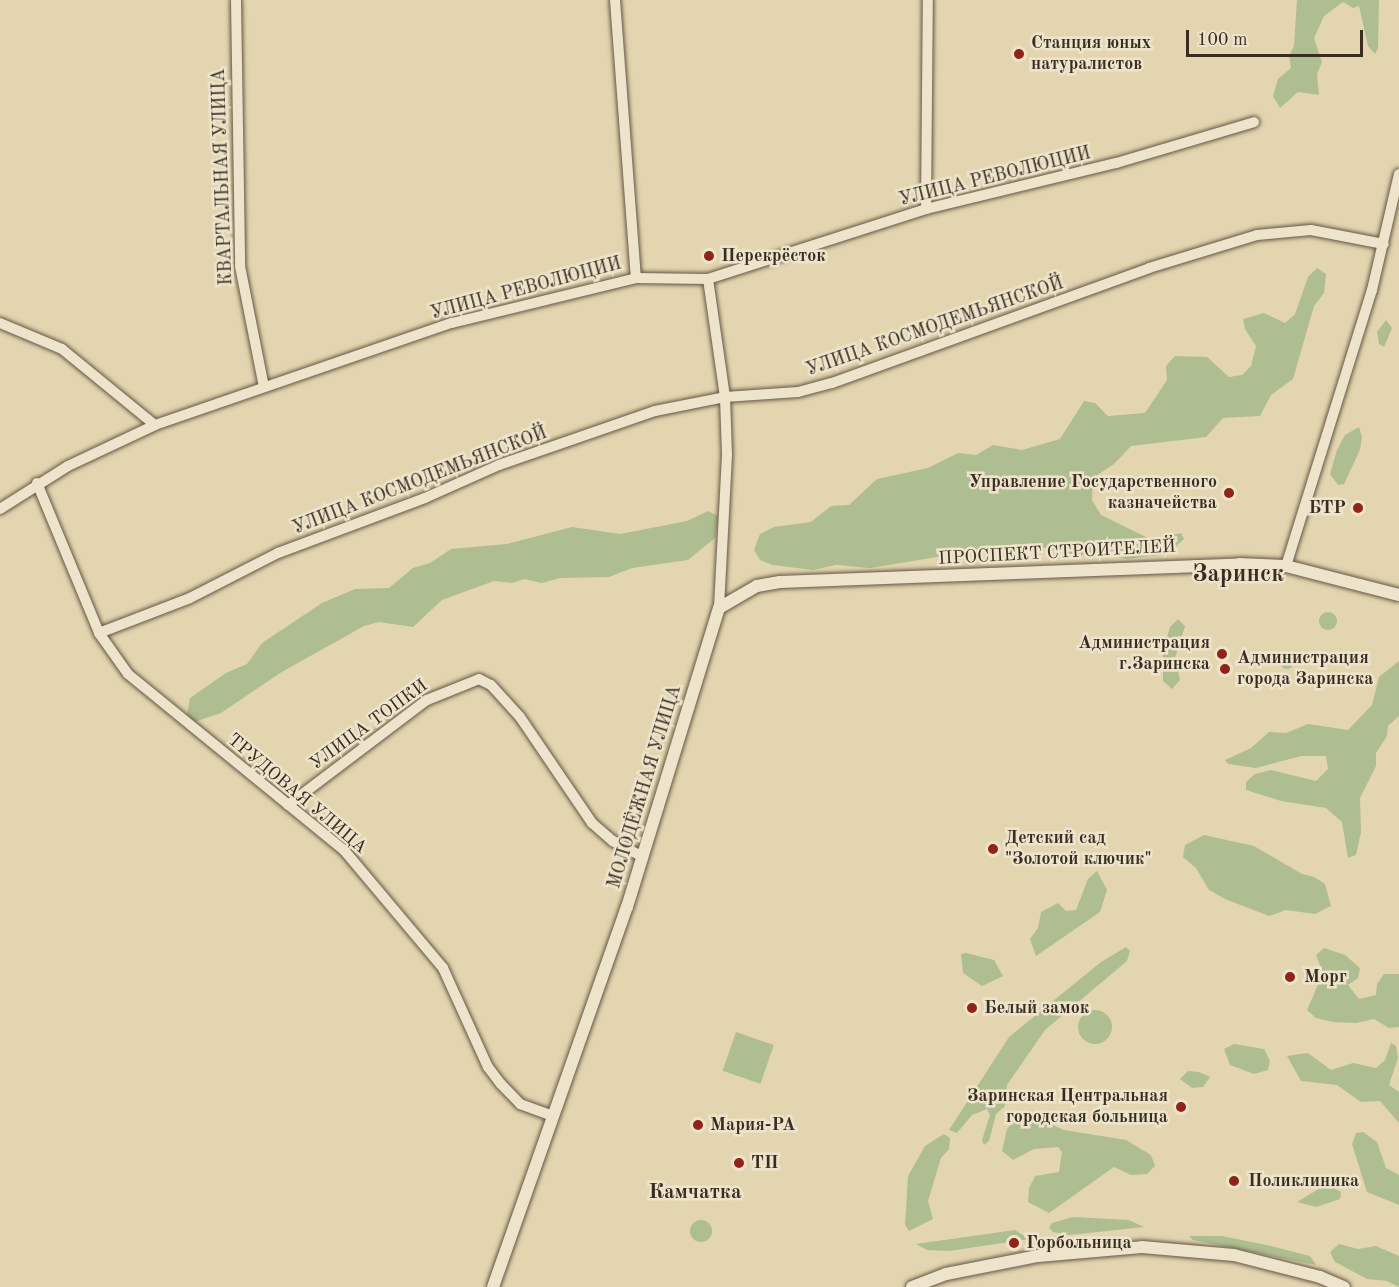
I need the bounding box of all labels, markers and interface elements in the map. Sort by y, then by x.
scale bar [1189,18,1366,56]
text: 100 m [1197,31,1248,49]
place label: Станция юных натуралистов [1031,33,1151,76]
marker: Станция юных натуралистов [1012,47,1026,61]
street label: КВАРТАЛЬНАЯ УЛИЦА [208,68,238,286]
street label: УЛИЦА РЕВОЛЮЦИИ [897,143,1093,211]
place label: Перекрёсток [721,245,826,267]
marker: Перекрёсток [702,249,716,263]
street label: УЛИЦА РЕВОЛЮЦИИ [428,253,624,325]
street label: УЛИЦА КОСМОДЕМЬЯНСКОЙ [803,273,1067,381]
street label: УЛИЦА КОСМОДЕМЬЯНСКОЙ [290,422,550,540]
place label: Управление Государственного казначейства [968,472,1217,514]
marker: Управление Государственного казначейства [1222,486,1236,500]
place label: БТР [1308,497,1346,519]
marker: БТР [1351,501,1365,515]
street label: ПРОСПЕКТ СТРОИТЕЛЕЙ [938,536,1176,570]
district label: Заринск [1192,562,1284,590]
place label: Администрация г.Заринска [1078,633,1210,676]
marker: Администрация г.Заринска [1215,647,1229,661]
place label: Администрация города Заринска [1237,648,1373,690]
marker: Администрация города Заринска [1218,662,1232,676]
street label: УЛИЦА ТОПКИ [306,675,432,775]
street label: МОЛОДЁЖНАЯ УЛИЦА [604,683,686,891]
street label: ТРУДОВАЯ УЛИЦА [223,729,371,859]
place label: Детский сад "Золотой ключик" [1005,828,1152,870]
marker: Детский сад "Золотой ключик" [986,842,1000,856]
place label: Морг [1304,966,1347,988]
marker: Морг [1281,968,1299,986]
place label: Белый замок [984,997,1089,1019]
marker: Белый замок [965,1001,979,1015]
place label: Заринская Центральная городская больница [967,1086,1168,1128]
marker: Заринская Центральная городская больница [1172,1098,1190,1116]
place label: Мария-РА [710,1114,796,1136]
marker: Мария-РА [691,1118,705,1132]
place label: ТП [751,1152,779,1174]
marker: ТП [732,1156,746,1170]
place label: Поликлиника [1248,1170,1359,1192]
marker: Поликлиника [1225,1172,1243,1190]
district label: Камчатка [648,1180,742,1206]
place label: Горбольница [1026,1232,1132,1254]
marker: Горбольница [1007,1236,1021,1250]

